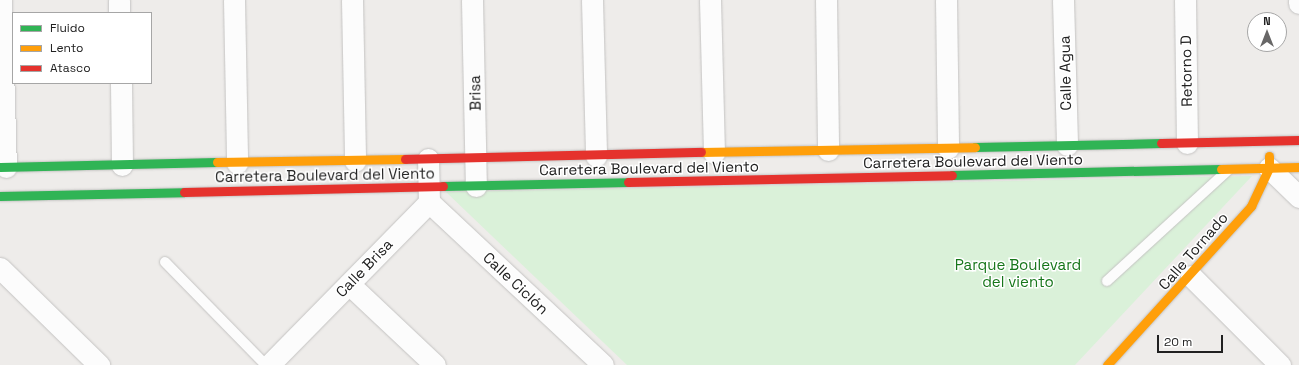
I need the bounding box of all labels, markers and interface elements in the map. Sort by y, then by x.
legend [12,12,152,84]
north arrow [1247,12,1287,52]
text: N [1263,14,1271,28]
text: Fluido [50,20,85,36]
street label: Calle Agua [1055,35,1075,111]
street label: Retorno D [1176,35,1196,107]
text: Lento [50,40,84,56]
text: Atasco [50,60,91,76]
street label: Brisa [466,75,484,111]
street label: Carretera Boulevard del Viento [863,150,1083,172]
street label: Carretera Boulevard del Viento [539,157,759,179]
street label: Carretera Boulevard del Viento [215,164,435,186]
street label: Calle Tornado [1154,208,1232,294]
street label: Calle Brisa [332,235,396,301]
street label: Calle Ciclón [480,248,552,318]
park label: Parque Boulevard del viento [955,255,1081,290]
scale bar [1159,327,1225,353]
text: 20 m [1164,334,1192,350]

